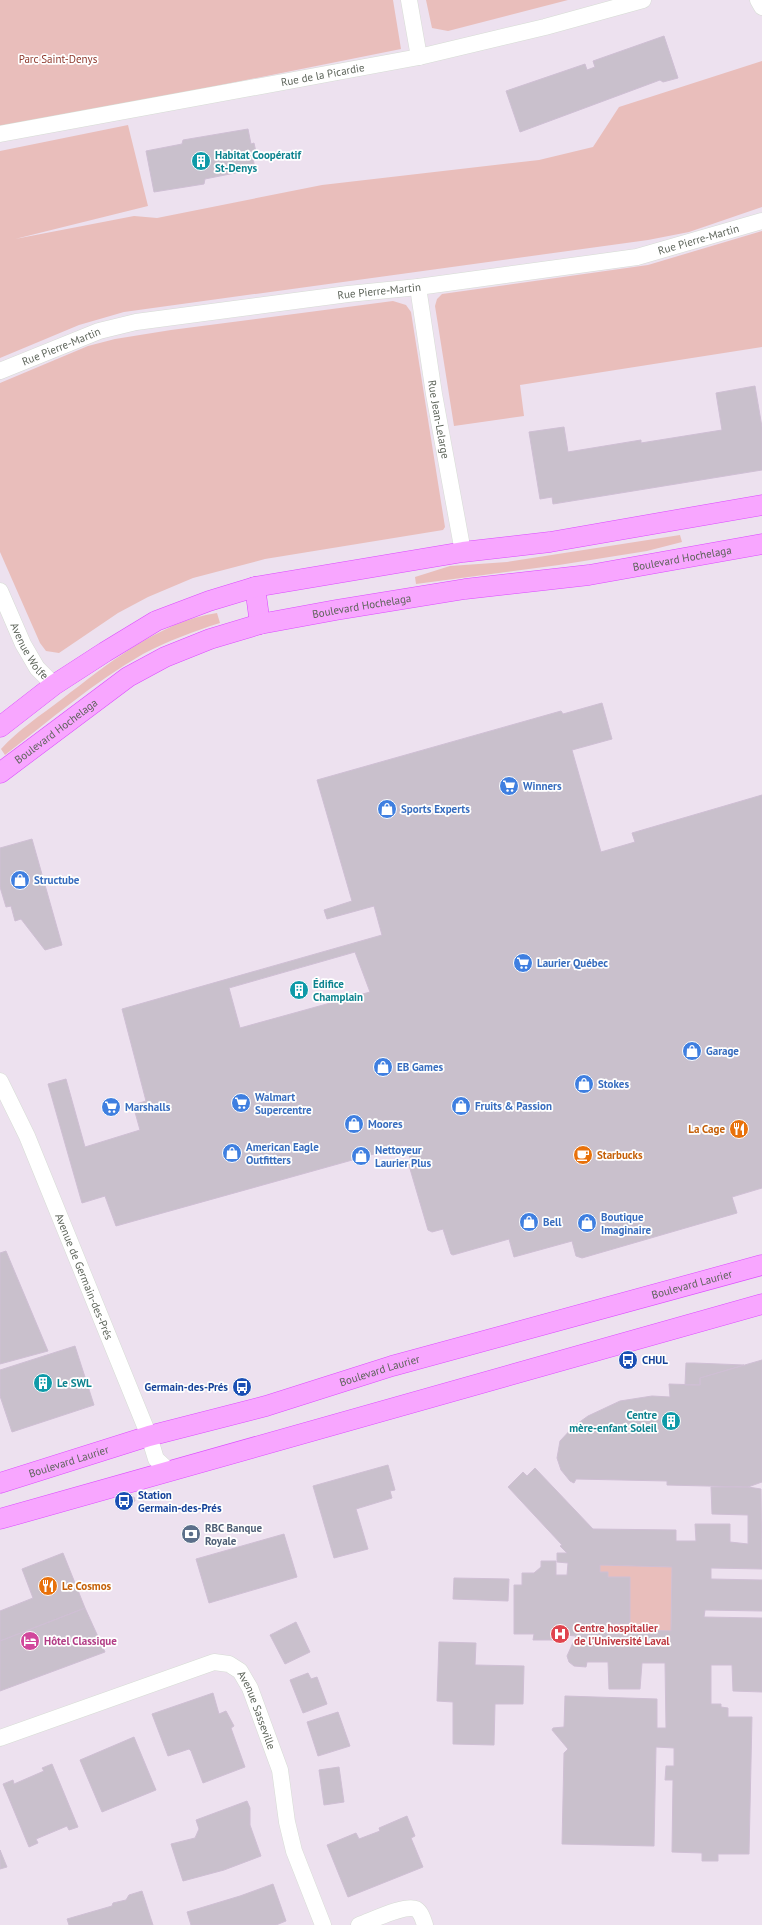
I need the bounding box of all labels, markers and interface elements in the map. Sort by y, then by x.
park label: Parc Saint-Denys [19,52,98,66]
street label: Rue de la Picardie [280,60,366,89]
place label: Habitat Coopératif St-Denys [215,148,302,175]
building icon: Habitat Coopératif St-Denys [190,150,212,172]
street label: Rue Pierre-Martin [656,221,741,258]
street label: Rue Pierre-Martin [337,280,421,302]
street label: Rue Pierre-Martin [20,324,103,368]
street label: Rue Jean-Lelarge [425,379,453,460]
street label: Boulevard Hochelaga [631,543,733,574]
street label: Boulevard Hochelaga [311,591,412,621]
street label: Avenue Wolfe [8,620,52,683]
street label: Boulevard Hochelaga [12,695,100,767]
supermarket icon: Winners [498,775,520,797]
place label: Winners [523,779,562,793]
shop icon: Sports Experts [376,798,398,820]
place label: Sports Experts [401,802,470,816]
shop icon: Structube [9,869,31,891]
place label: Structube [34,873,80,887]
supermarket icon: Laurier Québec [512,952,534,974]
place label: Laurier Québec [537,956,608,970]
place label: Édifice Champlain [313,977,363,1004]
building icon: Édifice Champlain [288,979,310,1001]
shop icon: Garage [681,1040,703,1062]
place label: Garage [706,1044,739,1058]
shop icon: EB Games [372,1056,394,1078]
place label: EB Games [397,1060,443,1074]
shop icon: Stokes [573,1073,595,1095]
place label: Stokes [598,1077,629,1091]
place label: Walmart Supercentre [255,1090,312,1117]
supermarket icon: Walmart Supercentre [230,1092,252,1114]
shop icon: Fruits & Passion [450,1095,472,1117]
supermarket icon: Marshalls [100,1096,122,1118]
place label: Fruits & Passion [475,1099,552,1113]
place label: Marshalls [125,1100,171,1114]
shop icon: Moores [343,1113,365,1135]
place label: Moores [368,1117,403,1131]
restaurant icon: La Cage [728,1118,750,1140]
place label: La Cage [688,1122,725,1136]
place label: American Eagle Outfitters [246,1140,319,1167]
shop icon: American Eagle Outfitters [221,1142,243,1164]
place label: Nettoyeur Laurier Plus [375,1143,432,1170]
cafe icon: Starbucks [572,1144,594,1166]
shop icon: Nettoyeur Laurier Plus [350,1145,372,1167]
place label: Starbucks [597,1148,643,1162]
place label: Boutique Imaginaire [601,1210,652,1237]
street label: Avenue de Germain-des-Prés [52,1211,116,1342]
shop icon: Bell [518,1211,540,1233]
shop icon: Boutique Imaginaire [576,1212,598,1234]
place label: Bell [543,1215,562,1229]
street label: Boulevard Laurier [650,1266,734,1302]
bus stop icon: CHUL [617,1349,639,1371]
street label: Boulevard Laurier [338,1352,421,1389]
place label: CHUL [642,1353,668,1367]
building icon: Le SWL [32,1372,54,1394]
place label: Le SWL [57,1376,92,1390]
bus stop icon: Germain-des-Prés [231,1376,253,1398]
place label: Germain-des-Prés [144,1380,228,1394]
place label: Centre mère-enfant Soleil [569,1408,658,1435]
building icon: Centre mère-enfant Soleil [660,1410,682,1432]
street label: Boulevard Laurier [27,1442,111,1481]
place label: Station Germain-des-Prés [138,1488,222,1515]
bus stop icon: Station Germain-des-Prés [113,1490,135,1512]
place label: RBC Banque Royale [205,1521,262,1548]
bank icon: RBC Banque Royale [180,1523,202,1545]
restaurant icon: Le Cosmos [37,1575,59,1597]
place label: Le Cosmos [62,1579,112,1593]
place label: Centre hospitalier de l'Université Laval [574,1621,670,1648]
hospital icon: Centre hospitalier de l'Université Laval [549,1623,571,1645]
hotel icon: Hôtel Classique [19,1630,41,1652]
place label: Hôtel Classique [44,1634,117,1648]
street label: Avenue Sasseville [234,1668,279,1752]

